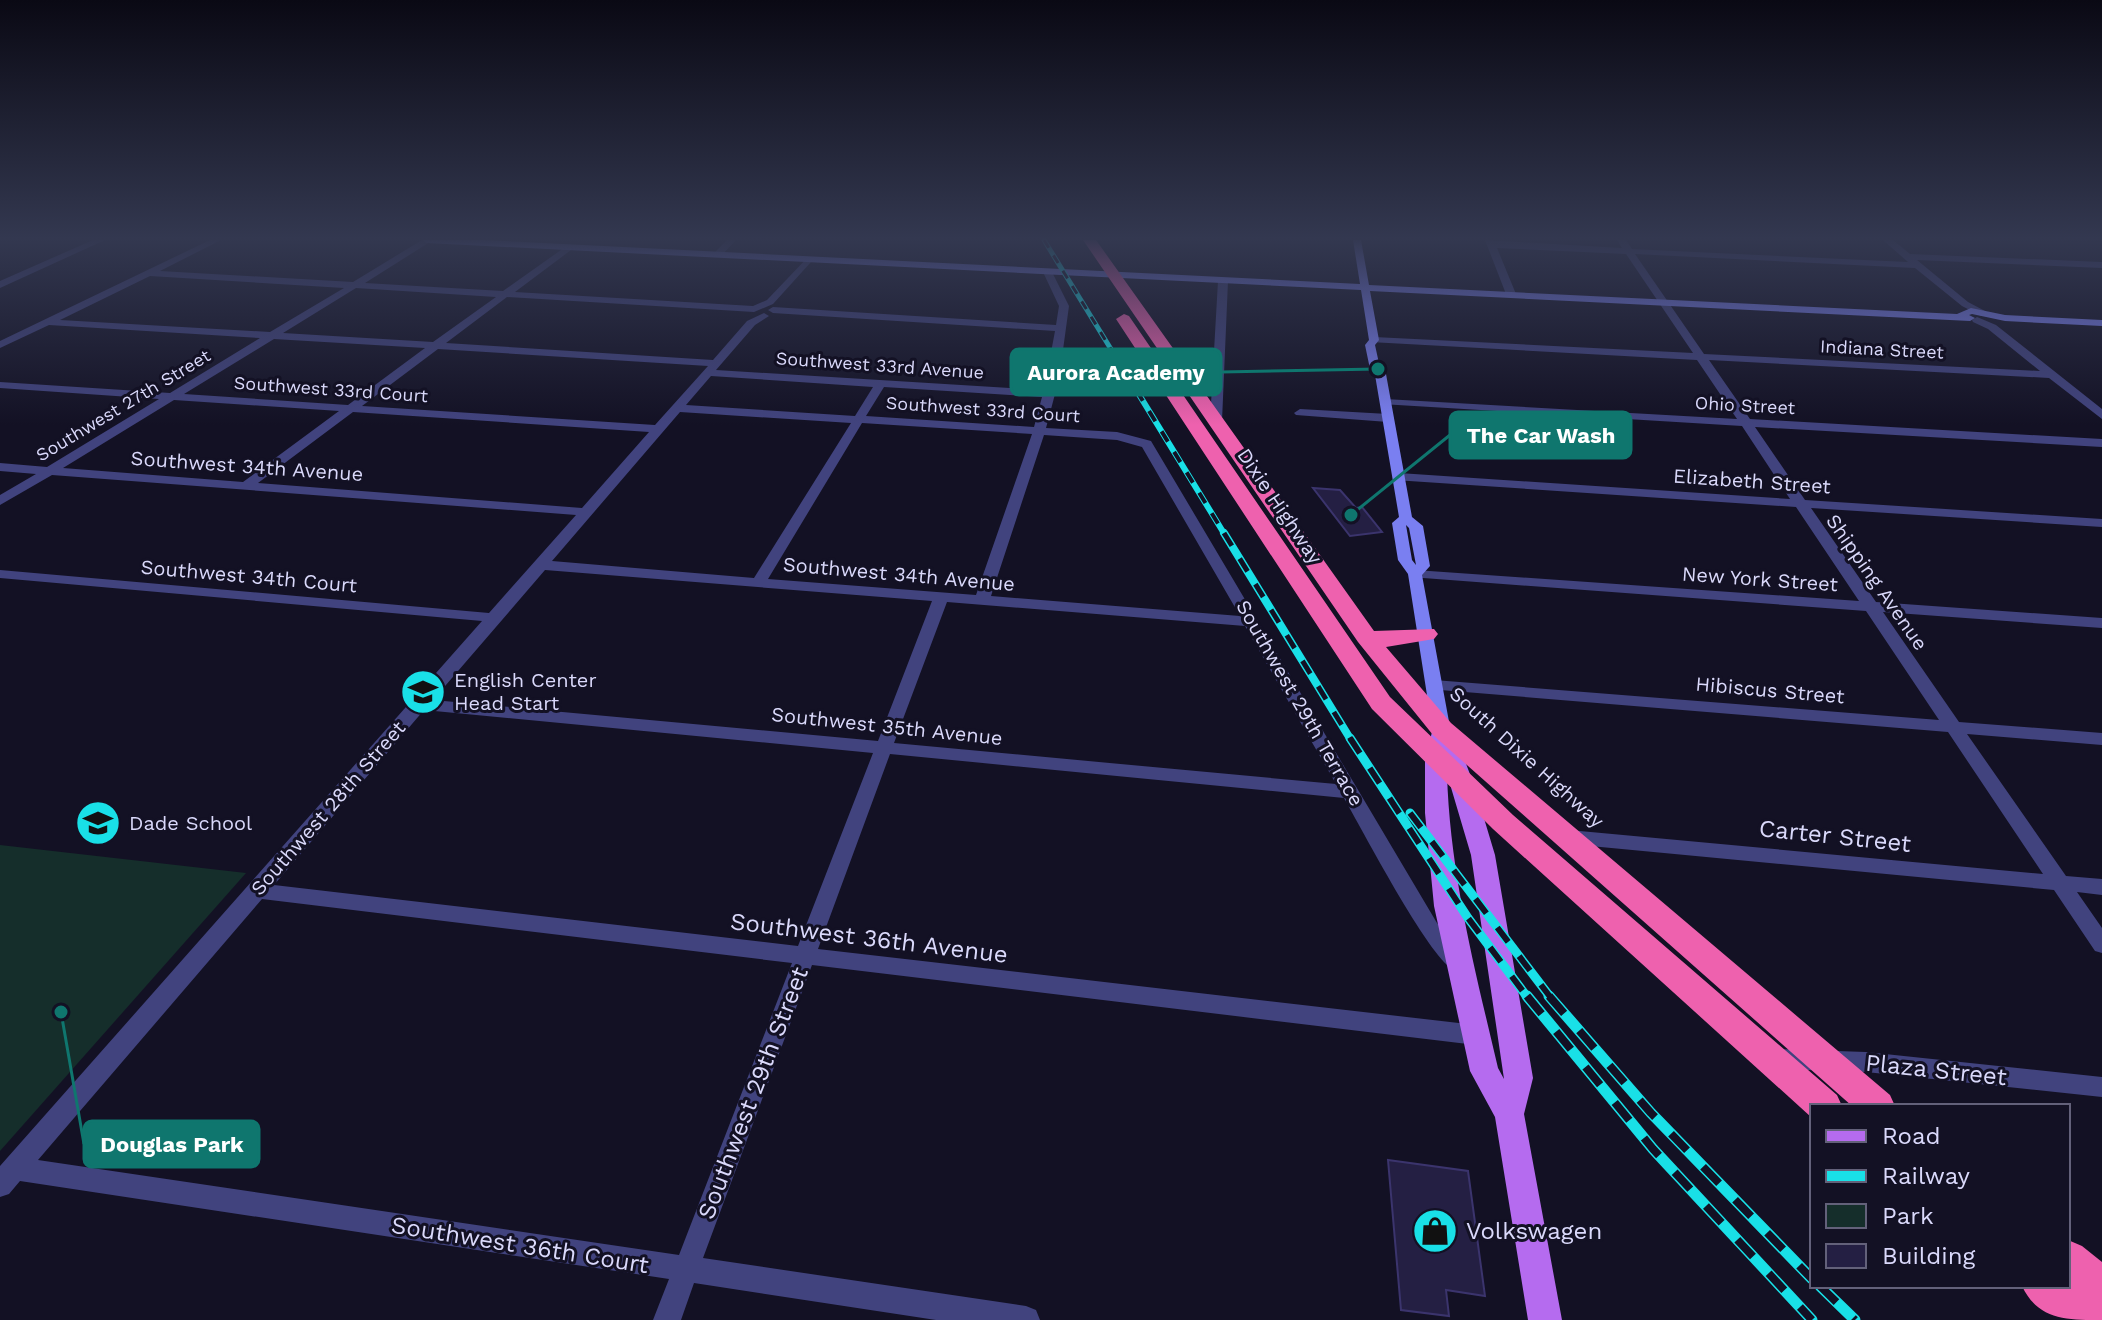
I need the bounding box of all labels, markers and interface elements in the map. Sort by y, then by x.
street label: Indiana Street [1820,335,1945,363]
street label: Southwest 27th Street [32,344,214,465]
street label: Southwest 33rd Avenue [775,347,985,383]
callout: Aurora Academy [1011,349,1221,395]
text: Aurora Academy [1027,360,1205,385]
street label: Southwest 33rd Court [233,372,429,406]
street label: Southwest 33rd Court [885,392,1081,426]
street label: Ohio Street [1694,392,1796,418]
callout: The Car Wash [1450,412,1631,458]
text: The Car Wash [1467,423,1615,448]
street label: Dixie Highway [1232,444,1328,569]
street label: Southwest 34th Avenue [130,446,364,486]
street label: Elizabeth Street [1672,464,1832,499]
street label: Shipping Avenue [1821,509,1933,655]
street label: Southwest 34th Avenue [782,552,1016,596]
street label: Southwest 34th Court [140,555,359,597]
street label: New York Street [1681,562,1839,596]
street label: Southwest 29th Terrace [1231,596,1369,810]
school or university icon: English Center Head Start [399,668,447,716]
place label: English Center Head Start [454,668,597,715]
street label: Hibiscus Street [1694,672,1846,709]
street label: South Dixie Highway [1445,681,1610,833]
street label: Southwest 35th Avenue [770,702,1004,750]
street label: Southwest 28th Street [246,715,411,900]
school or university icon: Dade School [74,799,122,847]
place label: Dade School [129,811,252,835]
street label: Carter Street [1758,814,1912,858]
street label: Southwest 36th Avenue [729,907,1009,969]
street label: Southwest 29th Street [692,963,814,1223]
street label: Plaza Street [1864,1049,2008,1091]
legend [1810,1104,2070,1288]
callout: Douglas Park [84,1121,259,1167]
text: Road [1882,1122,1941,1150]
text: Douglas Park [100,1132,244,1157]
text: Railway [1882,1162,1971,1190]
text: Park [1882,1202,1934,1230]
shop icon: Volkswagen [1411,1207,1459,1255]
street label: Southwest 36th Court [389,1211,651,1279]
place label: Volkswagen [1466,1217,1602,1245]
text: Building [1882,1242,1975,1270]

